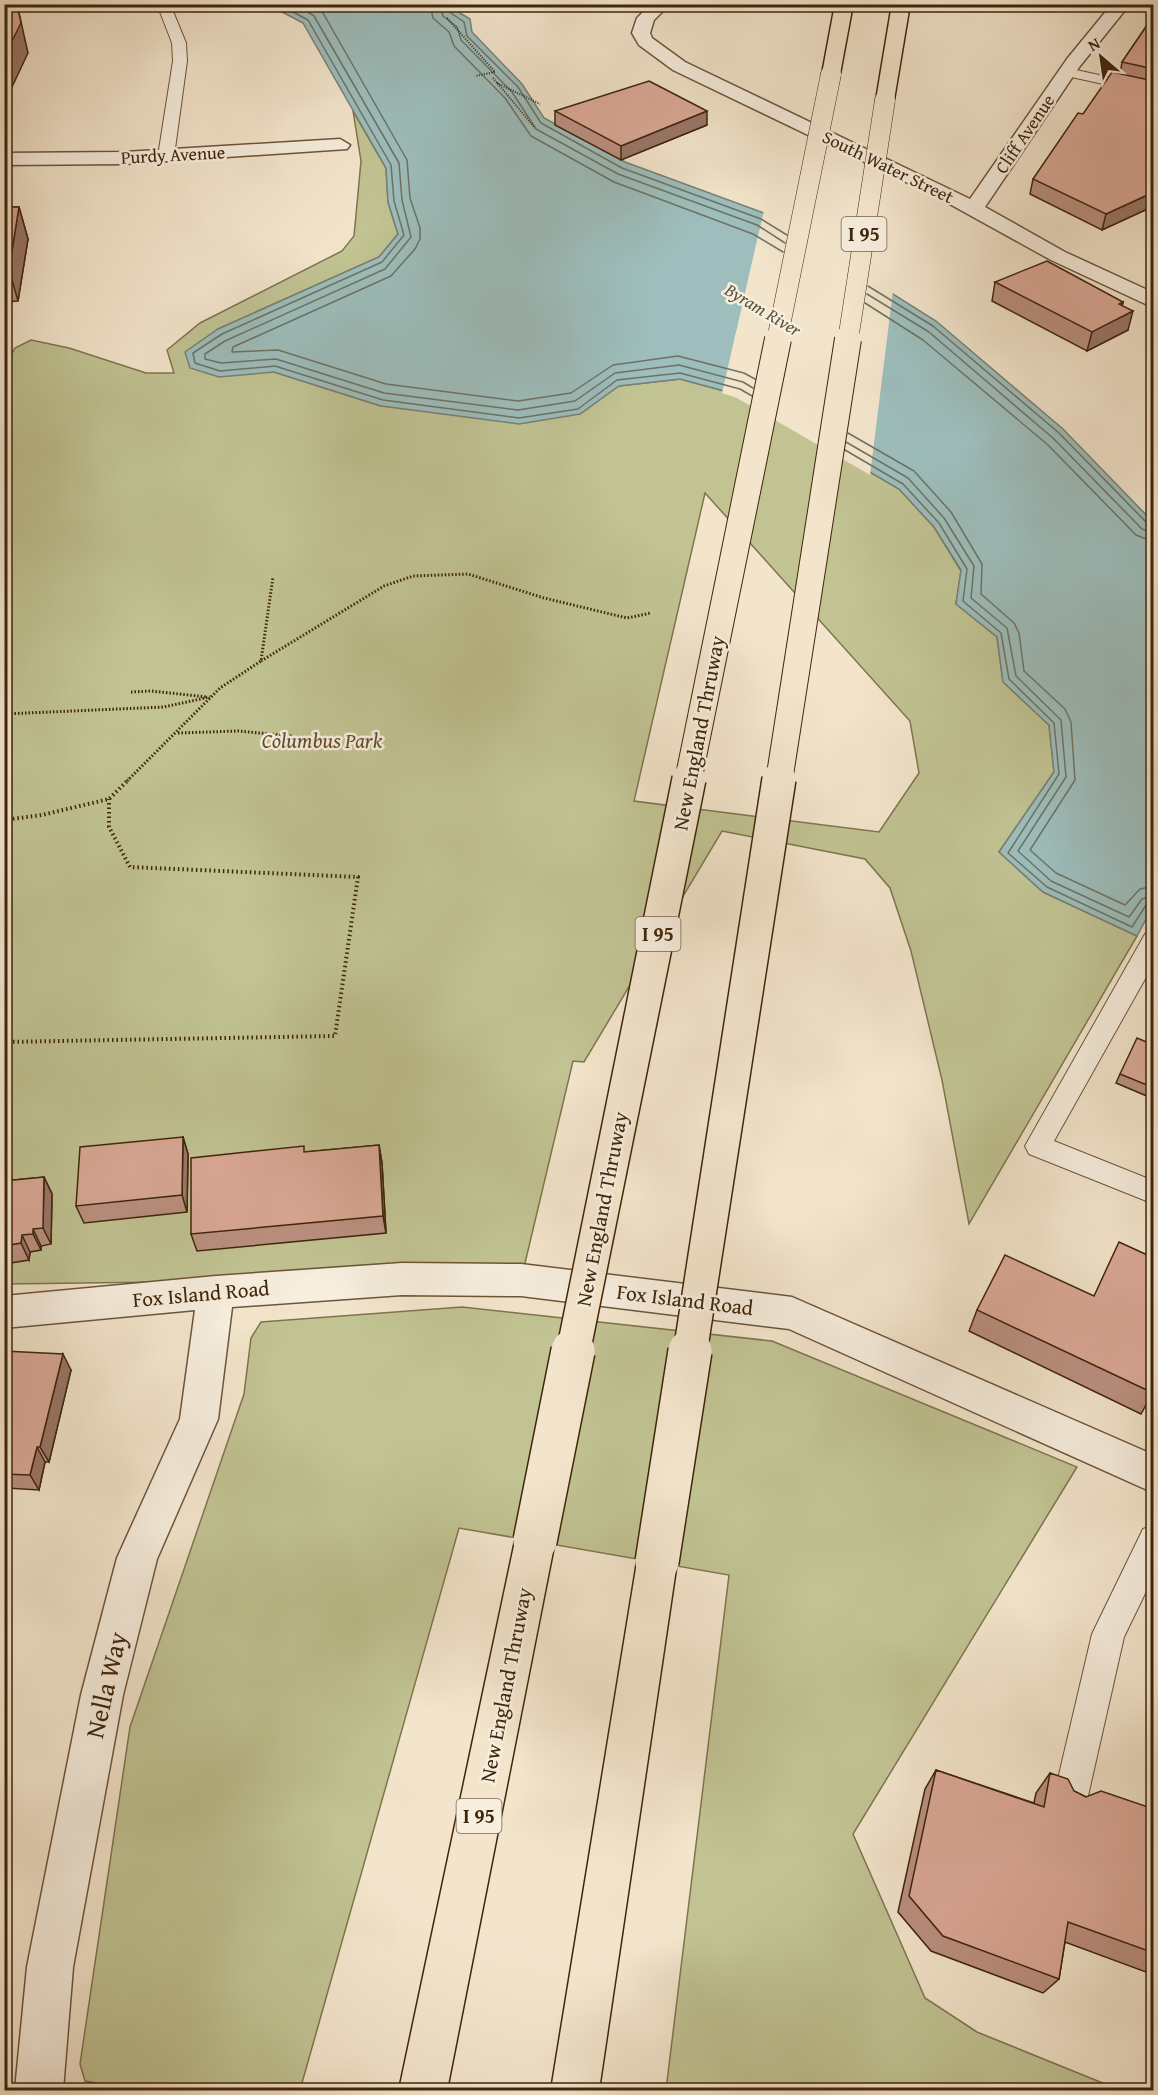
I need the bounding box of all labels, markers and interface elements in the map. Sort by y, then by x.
north arrow [1071,27,1131,87]
text: N [1083,31,1104,57]
street label: Cliff Avenue [988,89,1061,179]
street label: South Water Street [818,123,959,210]
street label: Purdy Avenue [120,138,226,171]
road number: I 95 [842,217,886,251]
water label: Byram River [719,276,808,344]
street label: New England Thruway [664,632,733,833]
park label: Columbus Park [262,725,383,756]
road number: I 95 [636,917,680,951]
street label: New England Thruway [567,1108,636,1309]
street label: Fox Island Road [131,1272,271,1315]
street label: Fox Island Road [615,1276,756,1323]
street label: New England Thruway [471,1584,540,1785]
street label: Nella Way [74,1628,137,1742]
road number: I 95 [456,1799,502,1833]

